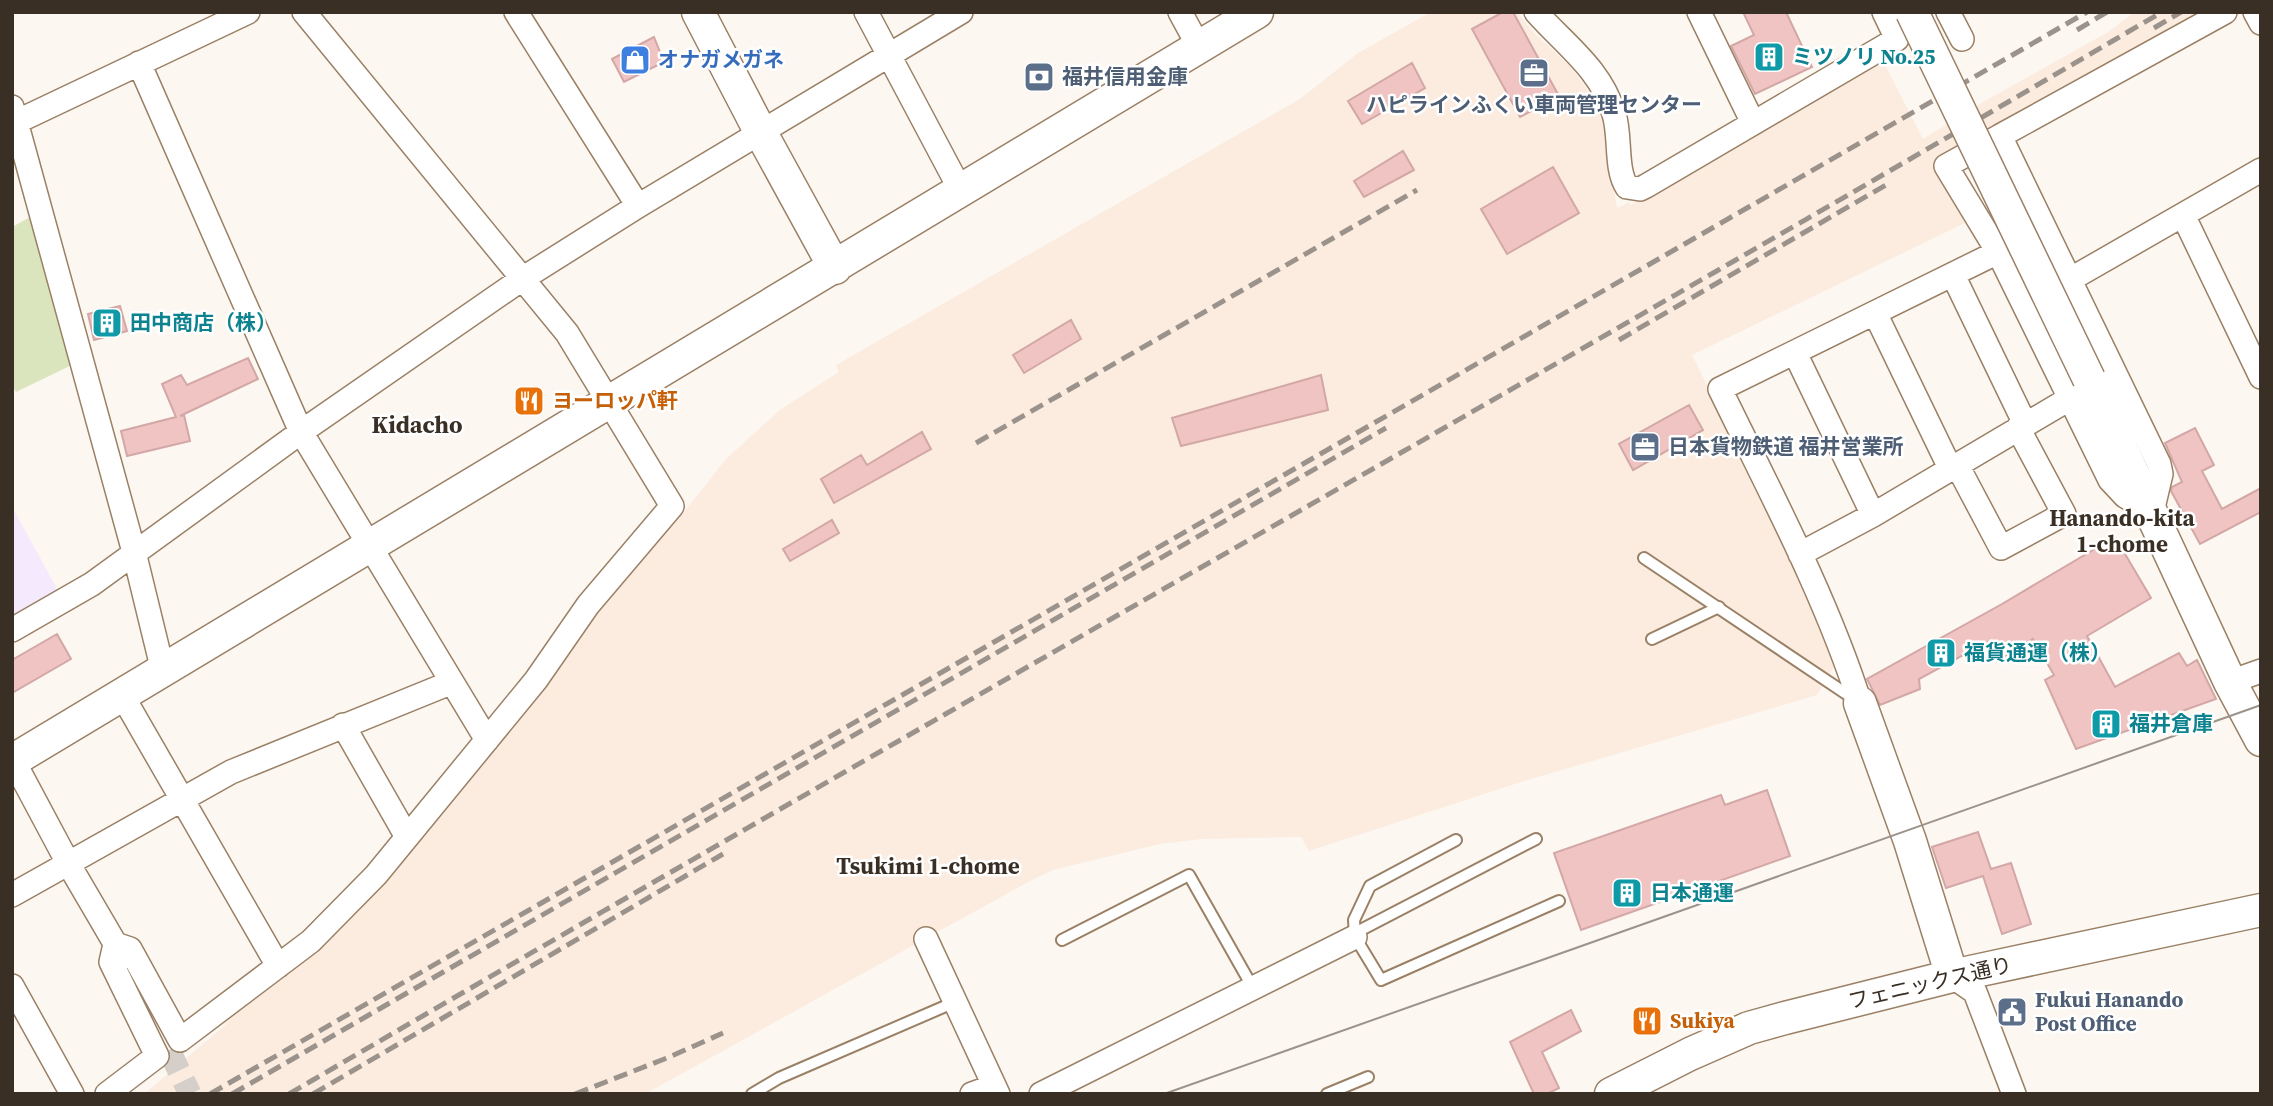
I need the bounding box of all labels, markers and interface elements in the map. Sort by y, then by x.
building icon: ミツノリ No.25 [1752,40,1786,74]
place label: ミツノリ No.25 [1792,42,1935,71]
shop icon: オナガメガネ [618,43,652,77]
place label: オナガメガネ [658,45,784,74]
office icon: ハピラインふくい車両管理センター [1517,56,1551,90]
bank icon: 福井信用金庫 [1022,60,1056,94]
place label: 福井信用金庫 [1062,62,1188,91]
place label: ハピラインふくい車両管理センター [1366,90,1702,119]
building icon: 田中商店（株） [90,306,124,340]
place label: 田中商店（株） [130,308,277,337]
restaurant icon: ヨーロッパ軒 [512,384,546,418]
place label: ヨーロッパ軒 [552,386,678,415]
district label: Kidacho [371,408,463,441]
office icon: 日本貨物鉄道 福井営業所 [1628,430,1662,464]
place label: 日本貨物鉄道 福井営業所 [1668,432,1904,461]
district label: Hanando-kita 1-chome [2049,502,2196,560]
building icon: 福貨通運（株） [1924,636,1958,670]
place label: 福貨通運（株） [1964,638,2111,667]
building icon: 福井倉庫 [2089,707,2123,741]
place label: 福井倉庫 [2129,709,2213,738]
district label: Tsukimi 1-chome [836,850,1020,882]
building icon: 日本通運 [1610,876,1644,910]
place label: 日本通運 [1650,878,1734,907]
street label: フェニックス通り [1845,950,2015,1015]
place label: Fukui Hanando Post Office [2035,985,2183,1038]
public building icon: Fukui Hanando Post Office [1995,995,2029,1029]
restaurant icon: Sukiya [1630,1004,1664,1038]
place label: Sukiya [1670,1006,1736,1035]

